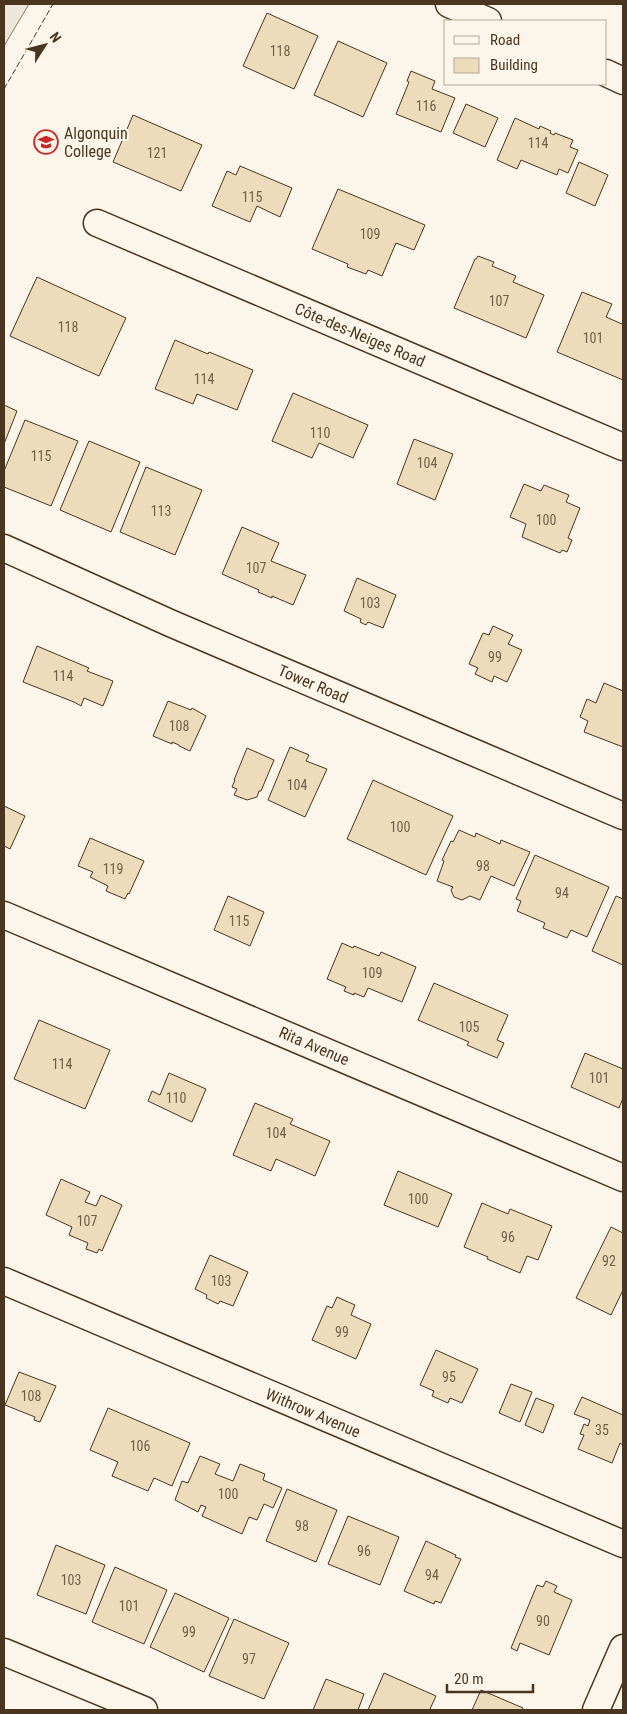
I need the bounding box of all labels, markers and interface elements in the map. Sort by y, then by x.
north arrow [20,20,70,70]
legend [444,20,607,85]
text: N [47,29,65,46]
text: Road [490,31,520,49]
house number: 118 [270,43,290,59]
text: Building [490,56,538,74]
house number: 116 [416,98,436,114]
place label: Algonquin College [64,124,128,161]
school or university icon: Algonquin College [33,129,59,155]
house number: 114 [528,135,548,151]
house number: 121 [147,145,167,161]
house number: 115 [242,189,262,205]
house number: 109 [360,226,380,242]
house number: 107 [489,293,509,309]
street label: Côte-des-Neiges Road [292,299,428,371]
house number: 118 [58,319,78,335]
house number: 101 [583,330,603,346]
house number: 114 [194,371,214,387]
house number: 110 [310,425,330,441]
house number: 115 [31,448,51,464]
house number: 104 [417,455,437,471]
house number: 113 [151,503,171,519]
house number: 100 [536,512,556,528]
house number: 107 [246,560,266,576]
house number: 103 [360,595,380,611]
house number: 99 [488,649,502,665]
street label: Tower Road [275,661,351,707]
house number: 114 [53,668,73,684]
house number: 108 [169,718,189,734]
house number: 104 [287,777,307,793]
house number: 100 [390,819,410,835]
house number: 98 [476,858,490,874]
house number: 119 [103,861,123,877]
house number: 94 [555,885,569,901]
house number: 115 [229,913,249,929]
house number: 109 [362,965,382,981]
house number: 105 [459,1019,479,1035]
street label: Rita Avenue [276,1023,352,1069]
house number: 114 [52,1056,72,1072]
house number: 101 [589,1070,609,1086]
house number: 110 [166,1090,186,1106]
house number: 104 [266,1125,286,1141]
house number: 100 [408,1191,428,1207]
house number: 107 [77,1213,97,1229]
house number: 96 [501,1229,515,1245]
house number: 92 [602,1253,616,1269]
house number: 103 [211,1273,231,1289]
house number: 99 [335,1324,349,1340]
house number: 95 [442,1369,456,1385]
street label: Withrow Avenue [263,1384,363,1442]
house number: 108 [21,1388,41,1404]
house number: 35 [595,1422,609,1438]
house number: 106 [130,1438,150,1454]
house number: 100 [218,1486,238,1502]
house number: 98 [295,1518,309,1534]
house number: 96 [357,1543,371,1559]
house number: 94 [425,1567,439,1583]
house number: 103 [61,1572,81,1588]
house number: 101 [119,1598,139,1614]
house number: 90 [536,1613,550,1629]
house number: 99 [182,1624,196,1640]
house number: 97 [242,1651,256,1667]
scale bar [447,1662,533,1694]
text: 20 m [454,1670,484,1688]

